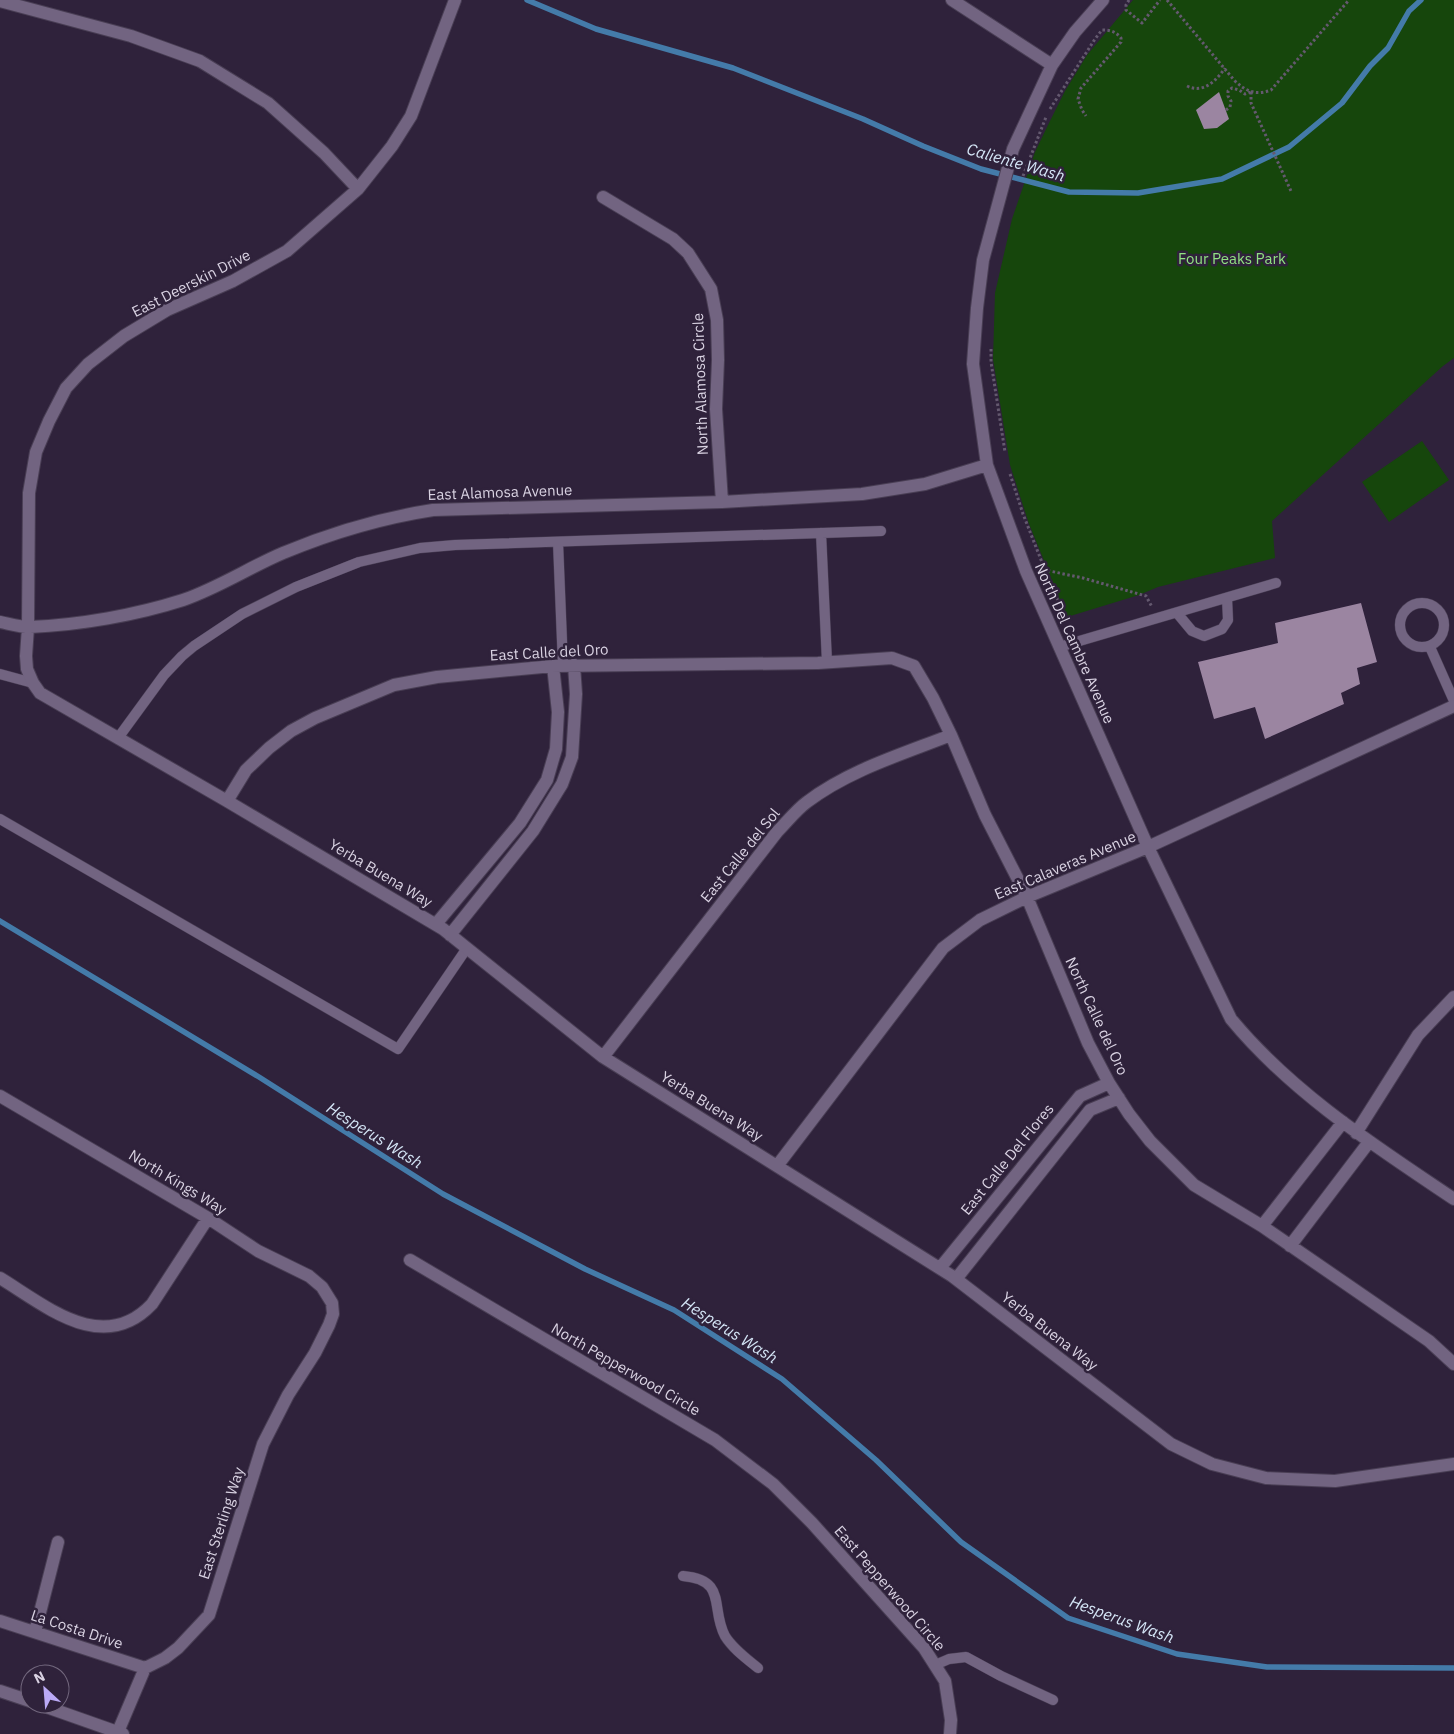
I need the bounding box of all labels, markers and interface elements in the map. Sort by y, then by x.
water label: Caliente Wash [965,138,1067,186]
street label: East Deerskin Drive [128,245,254,321]
park label: Four Peaks Park [1178,249,1286,268]
street label: North Alamosa Circle [688,313,712,455]
street label: East Alamosa Avenue [427,480,573,504]
street label: North Del Cambre Avenue [1031,560,1119,726]
street label: East Calle del Oro [489,639,609,665]
street label: East Calle del Sol [696,804,784,906]
street label: East Calaveras Avenue [991,827,1139,903]
street label: Yerba Buena Way [326,835,437,912]
street label: North Calle del Oro [1061,954,1133,1078]
street label: Yerba Buena Way [657,1067,767,1145]
water label: Hesperus Wash [323,1097,427,1173]
street label: East Calle Del Flores [956,1100,1058,1218]
street label: North Kings Way [126,1145,231,1219]
street label: Yerba Buena Way [998,1287,1103,1375]
water label: Hesperus Wash [678,1292,782,1368]
street label: North Pepperwood Circle [548,1319,704,1419]
street label: East Sterling Way [194,1464,248,1582]
street label: East Pepperwood Circle [830,1521,950,1655]
water label: Hesperus Wash [1067,1591,1177,1647]
street label: La Costa Drive [29,1605,125,1653]
north arrow [20,1664,70,1714]
text: N [31,1667,48,1688]

